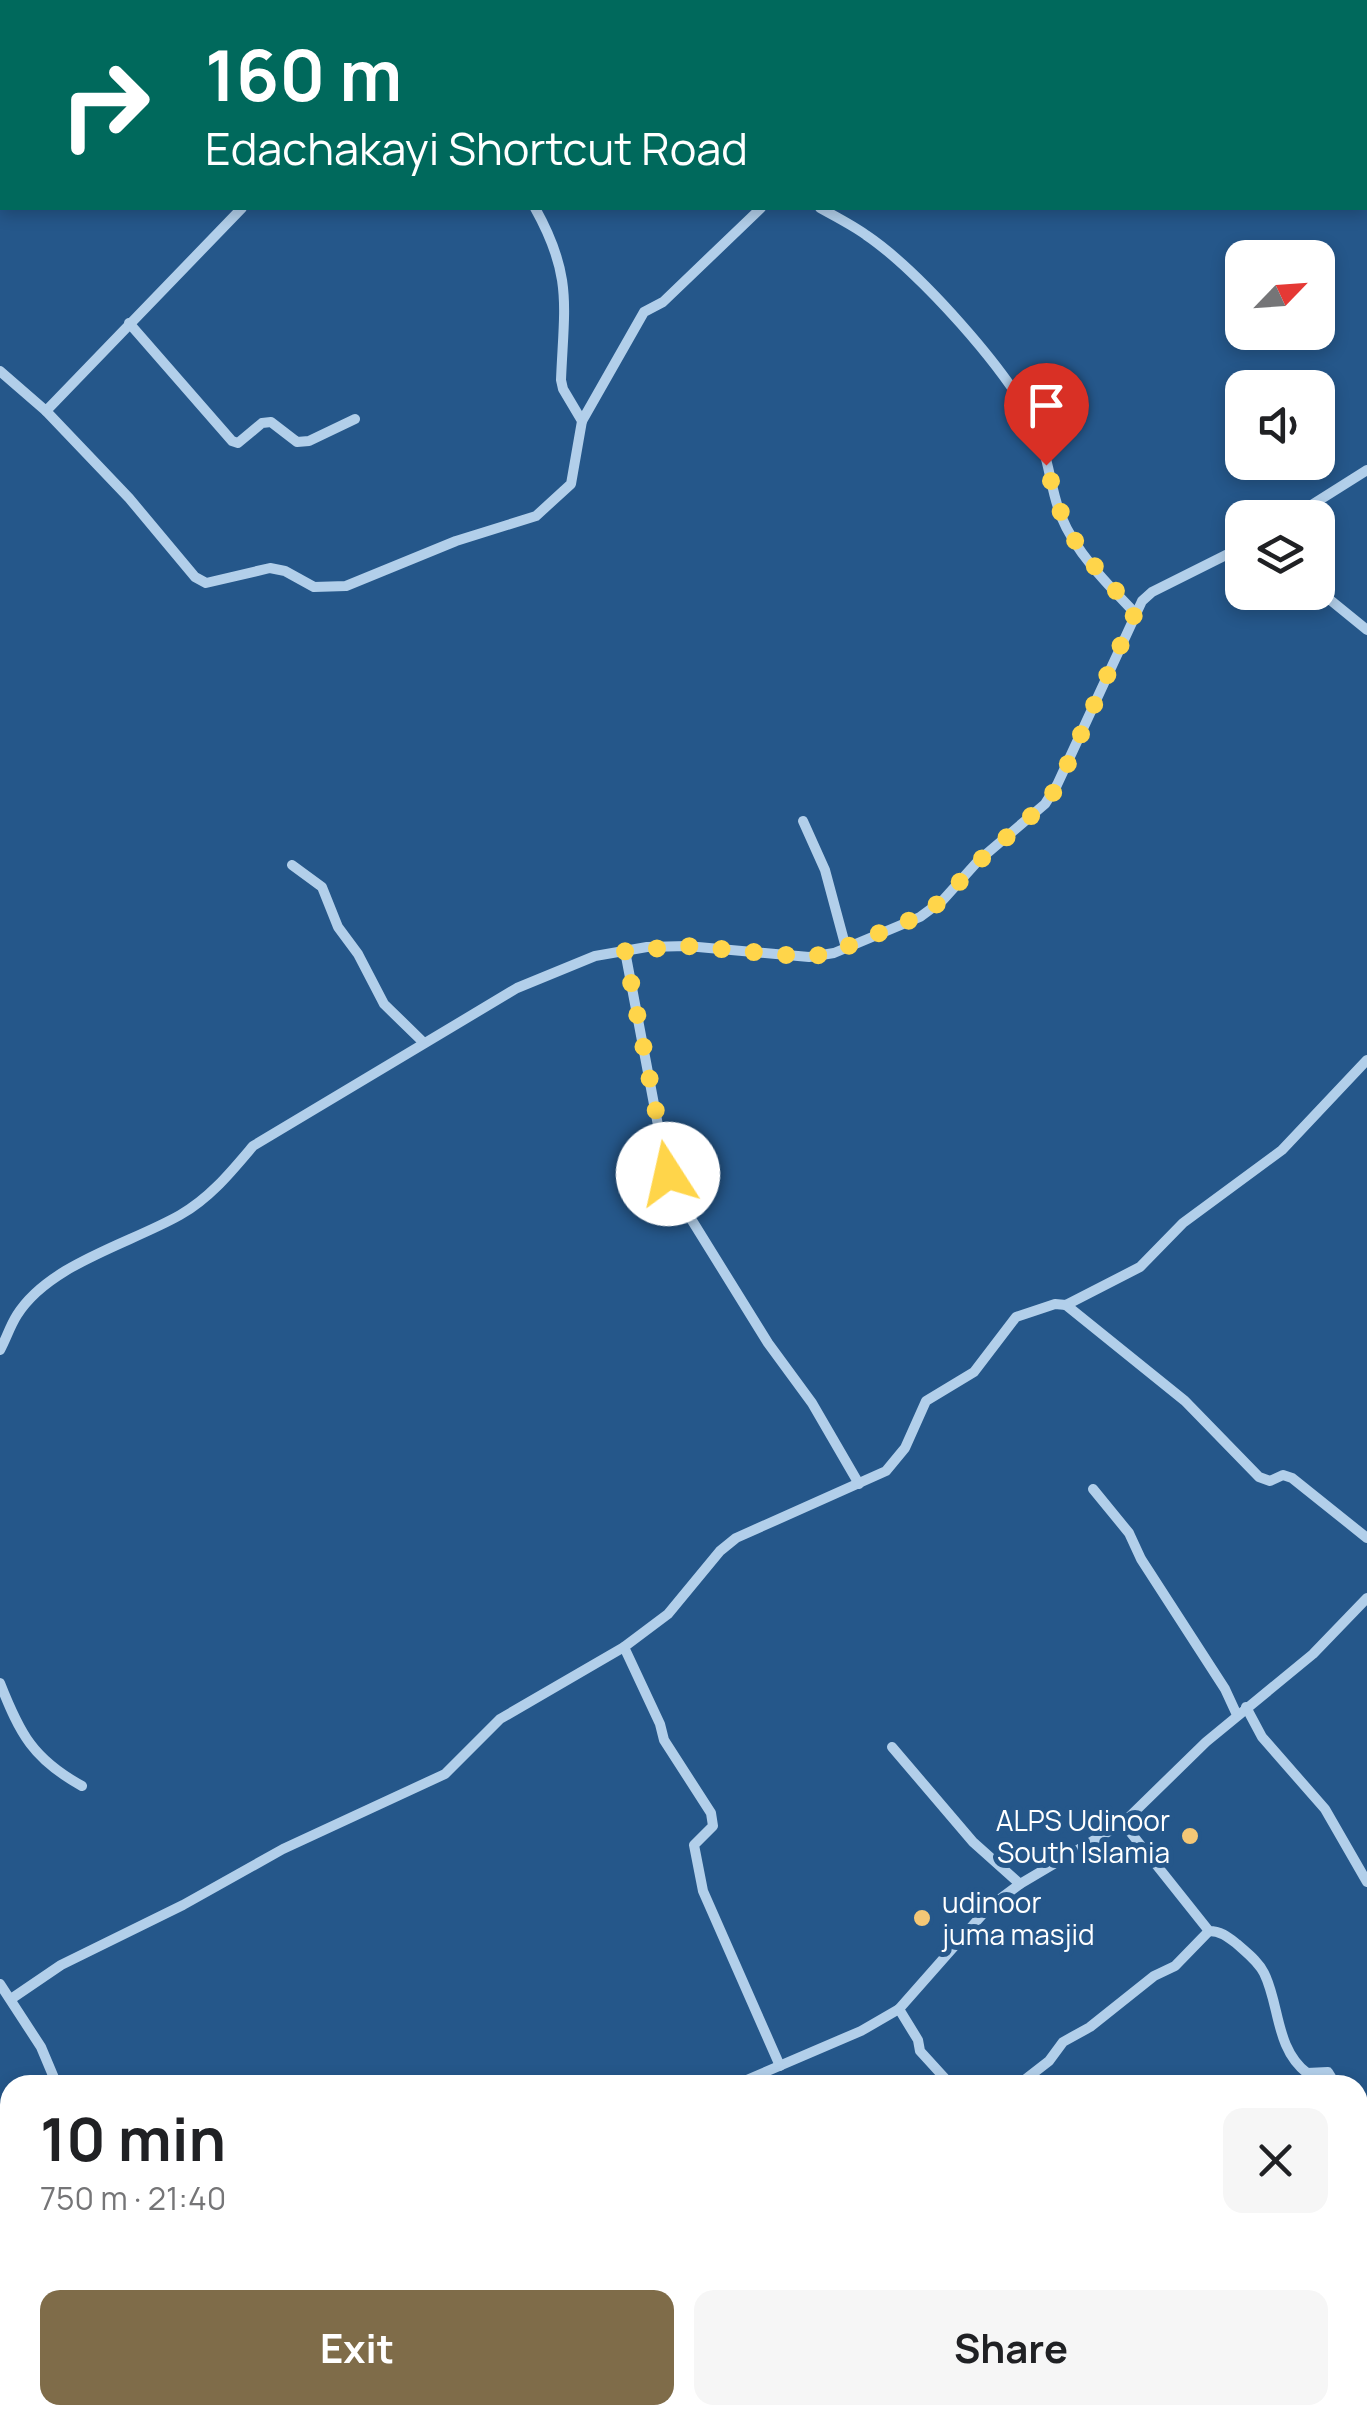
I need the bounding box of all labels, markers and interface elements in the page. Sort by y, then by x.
text: 160 m [205,26,402,122]
icon: right [40,40,170,170]
text: Edachakayi Shortcut Road [205,117,748,179]
north arrow [1225,240,1335,350]
map controls [1225,240,1335,610]
pin [1004,363,1089,466]
button: sound [1225,370,1335,480]
icon: arrive [1019,378,1074,433]
button: layers [1225,500,1335,610]
position arrow [616,1122,720,1226]
place label: ALPS Udinoor South Islamia [996,1801,1170,1871]
marker: ALPS Udinoor South Islamia [1179,1825,1201,1847]
place label: udinoor juma masjid [941,1883,1095,1953]
marker: udinoor juma masjid [911,1907,933,1929]
text: 10 min [40,2097,226,2179]
button: close [1223,2108,1328,2213]
text: 750 m · 21:40 [40,2176,226,2220]
button: Exit [40,2290,674,2405]
button: Share [694,2290,1328,2405]

